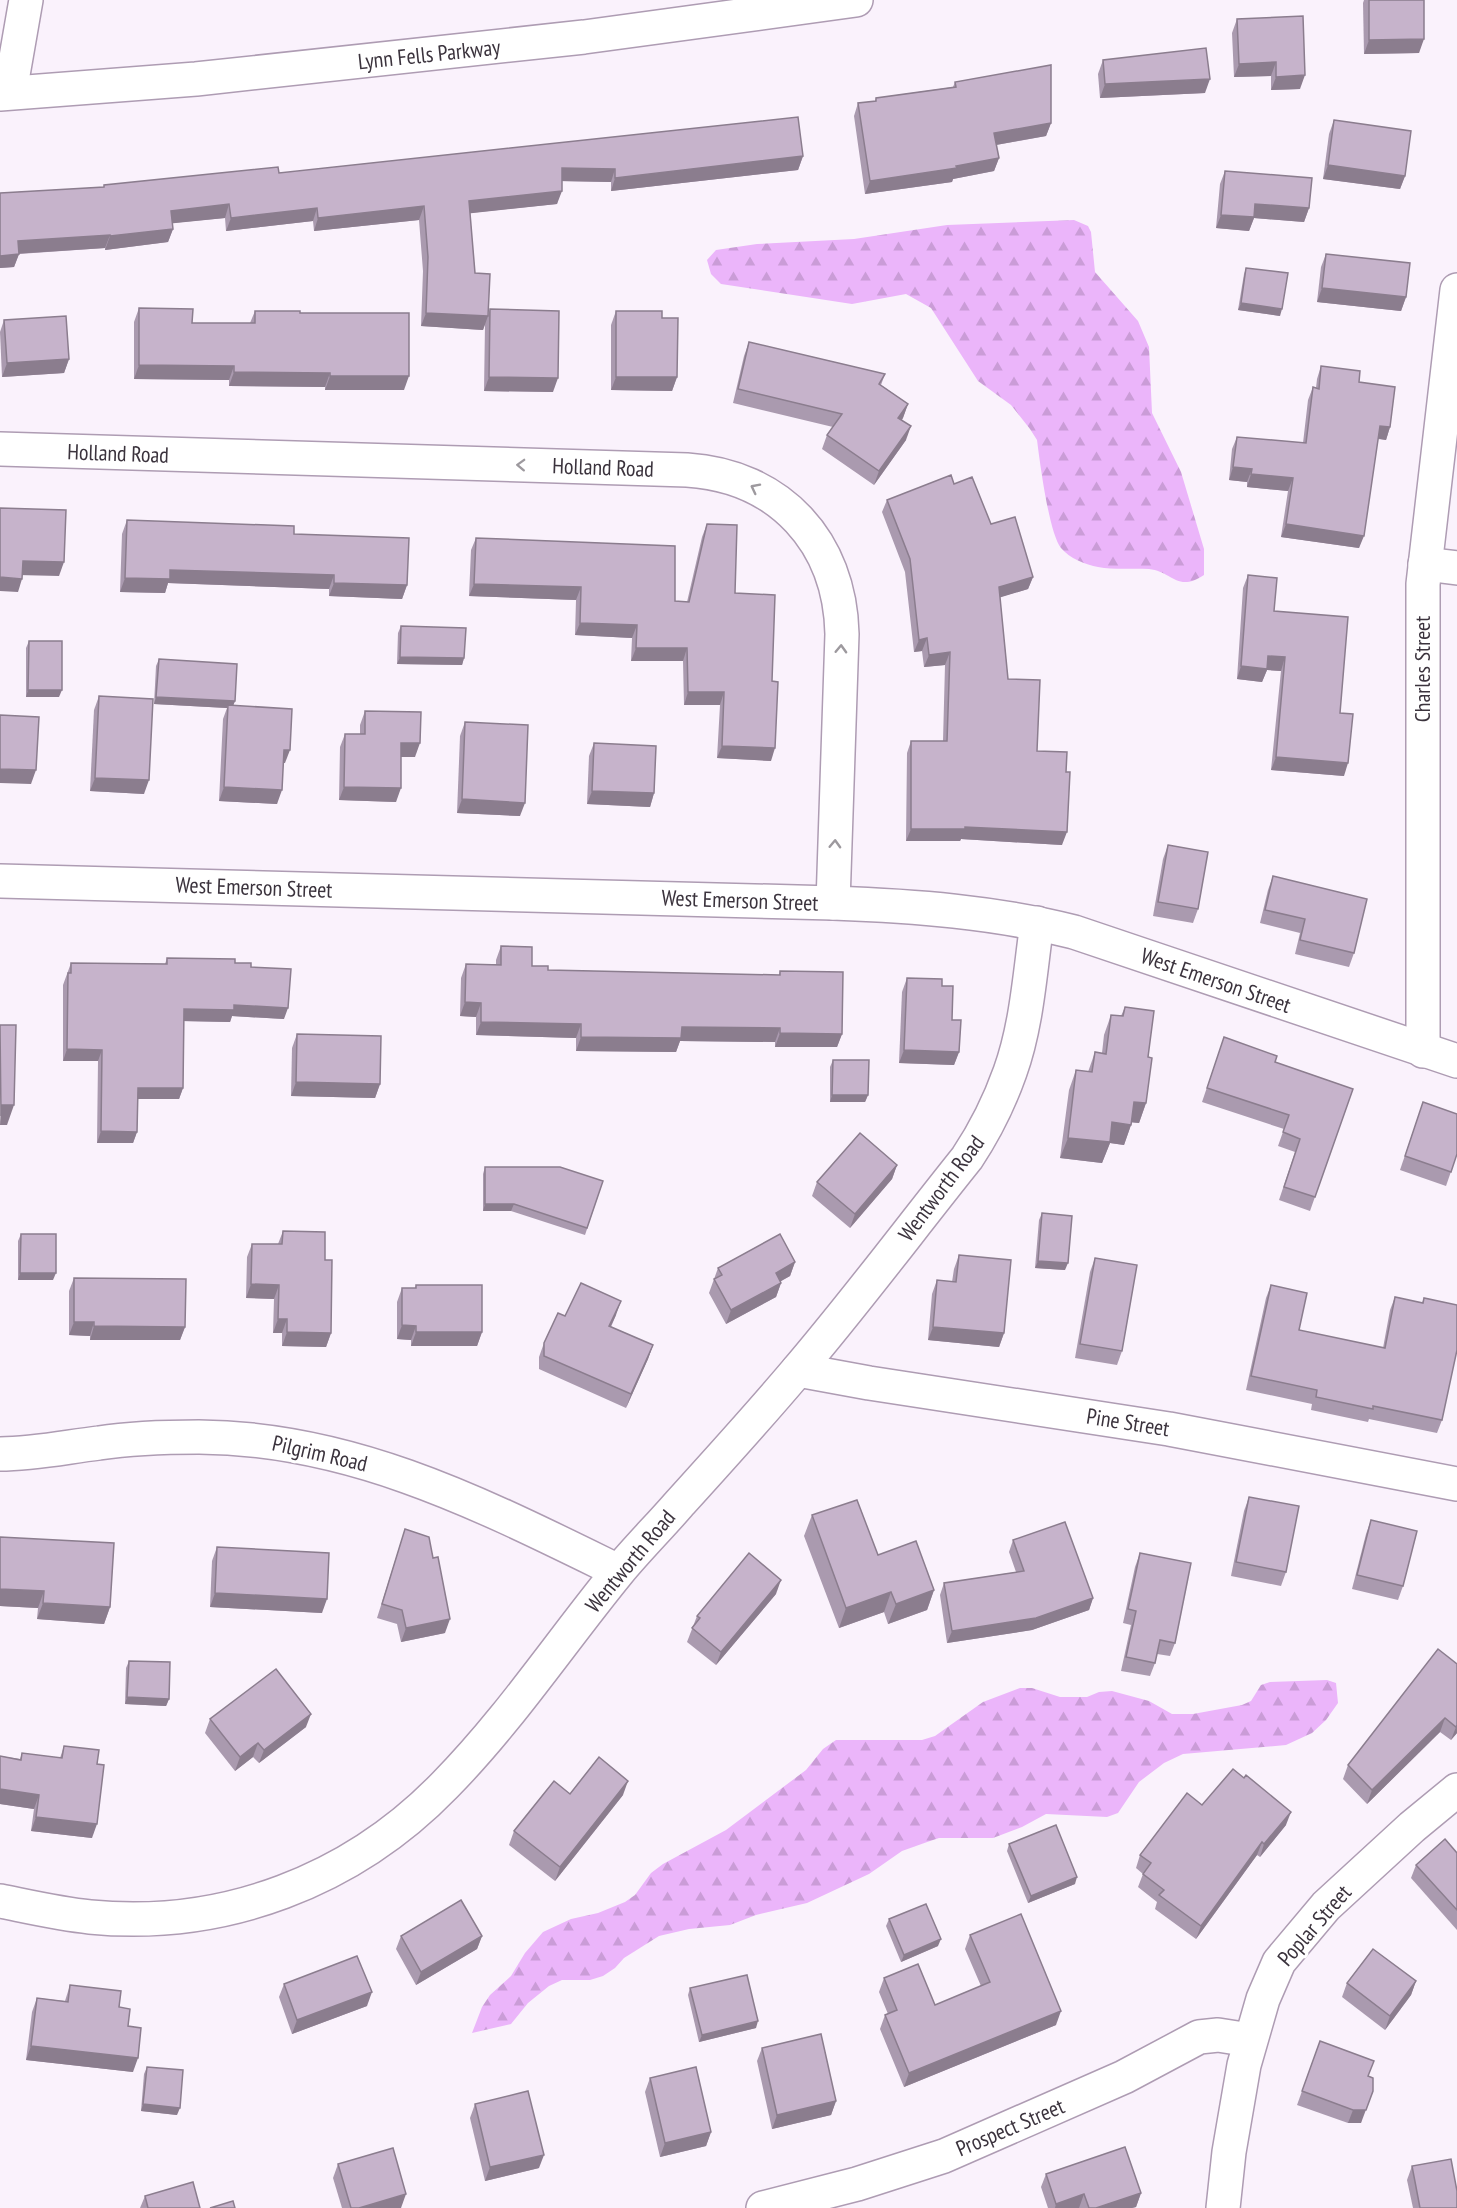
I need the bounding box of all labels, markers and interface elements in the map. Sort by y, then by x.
street label: Lynn Fells Parkway [356,33,502,75]
street label: Holland Road [67,437,169,469]
street label: Holland Road [552,451,654,483]
one-way arrow [517,458,526,471]
one-way arrow [751,484,762,495]
street label: Charles Street [1408,616,1436,722]
one-way arrow [835,645,848,654]
one-way arrow [828,840,841,849]
street label: West Emerson Street [175,870,333,904]
street label: West Emerson Street [661,883,819,917]
street label: West Emerson Street [1137,941,1295,1019]
street label: Wentworth Road [892,1129,990,1247]
street label: Pine Street [1084,1402,1172,1442]
street label: Pilgrim Road [270,1428,370,1478]
street label: Wentworth Road [579,1504,681,1618]
street label: Poplar Street [1271,1879,1357,1971]
street label: Prospect Street [952,2092,1068,2162]

